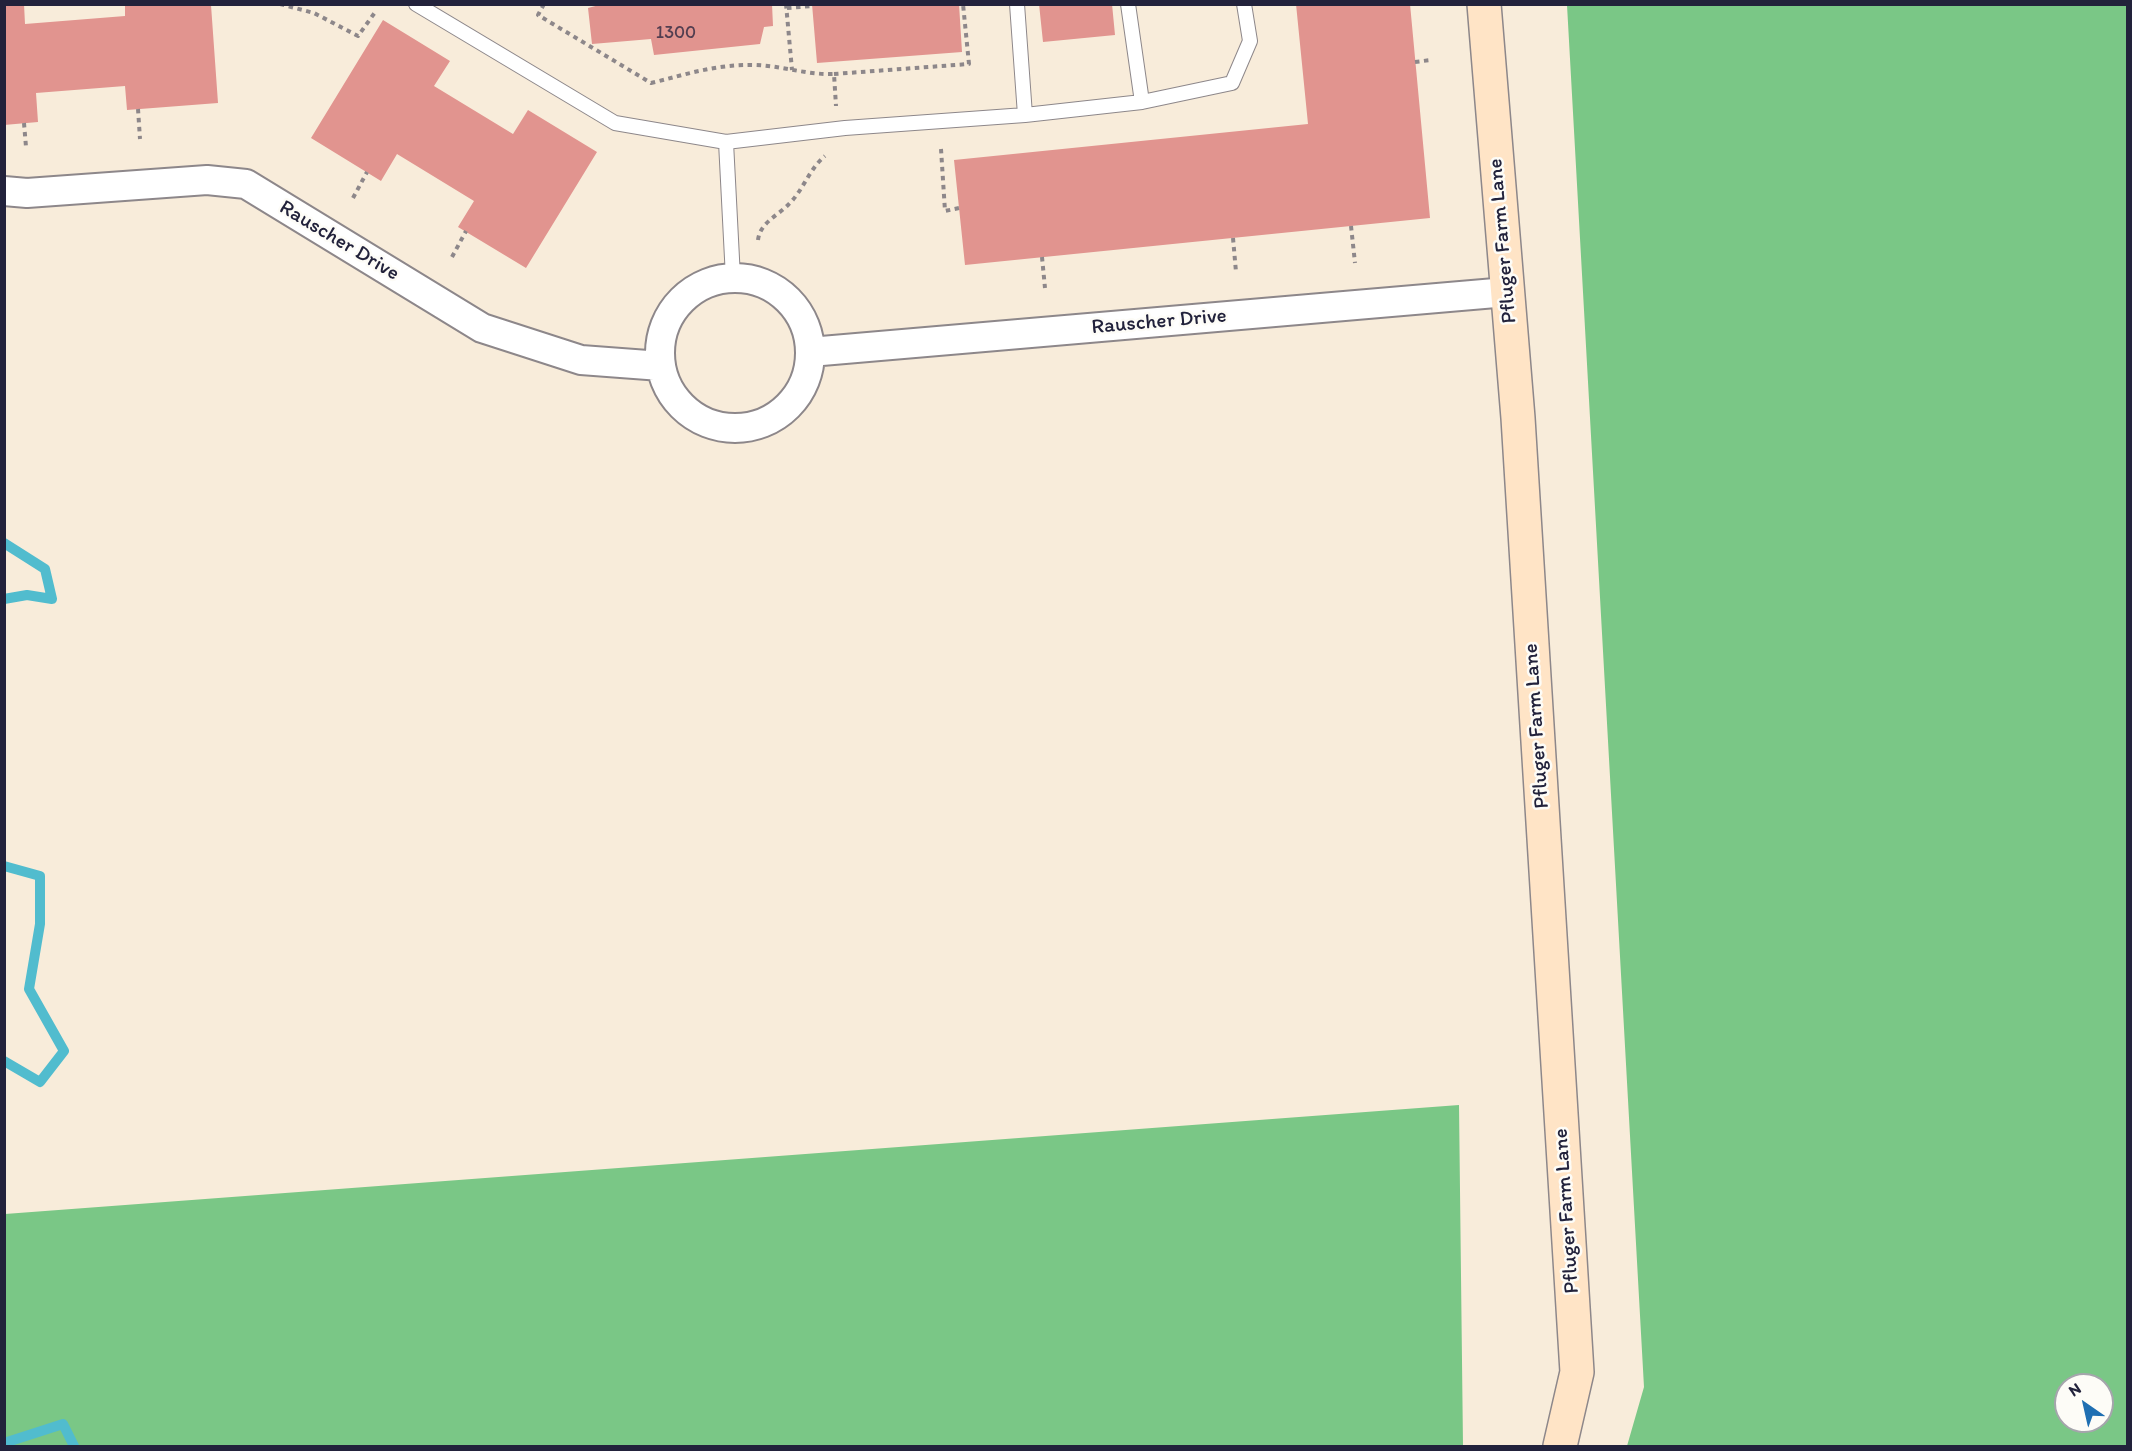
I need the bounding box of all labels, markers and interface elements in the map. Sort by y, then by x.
house number: 1300 [656,22,696,44]
street label: Pfluger Farm Lane [1483,157,1523,325]
street label: Rauscher Drive [274,195,404,287]
street label: Rauscher Drive [1090,304,1228,340]
street label: Pfluger Farm Lane [1519,642,1555,810]
street label: Pfluger Farm Lane [1549,1127,1585,1295]
north arrow [2054,1373,2114,1433]
text: N [2065,1378,2085,1400]

